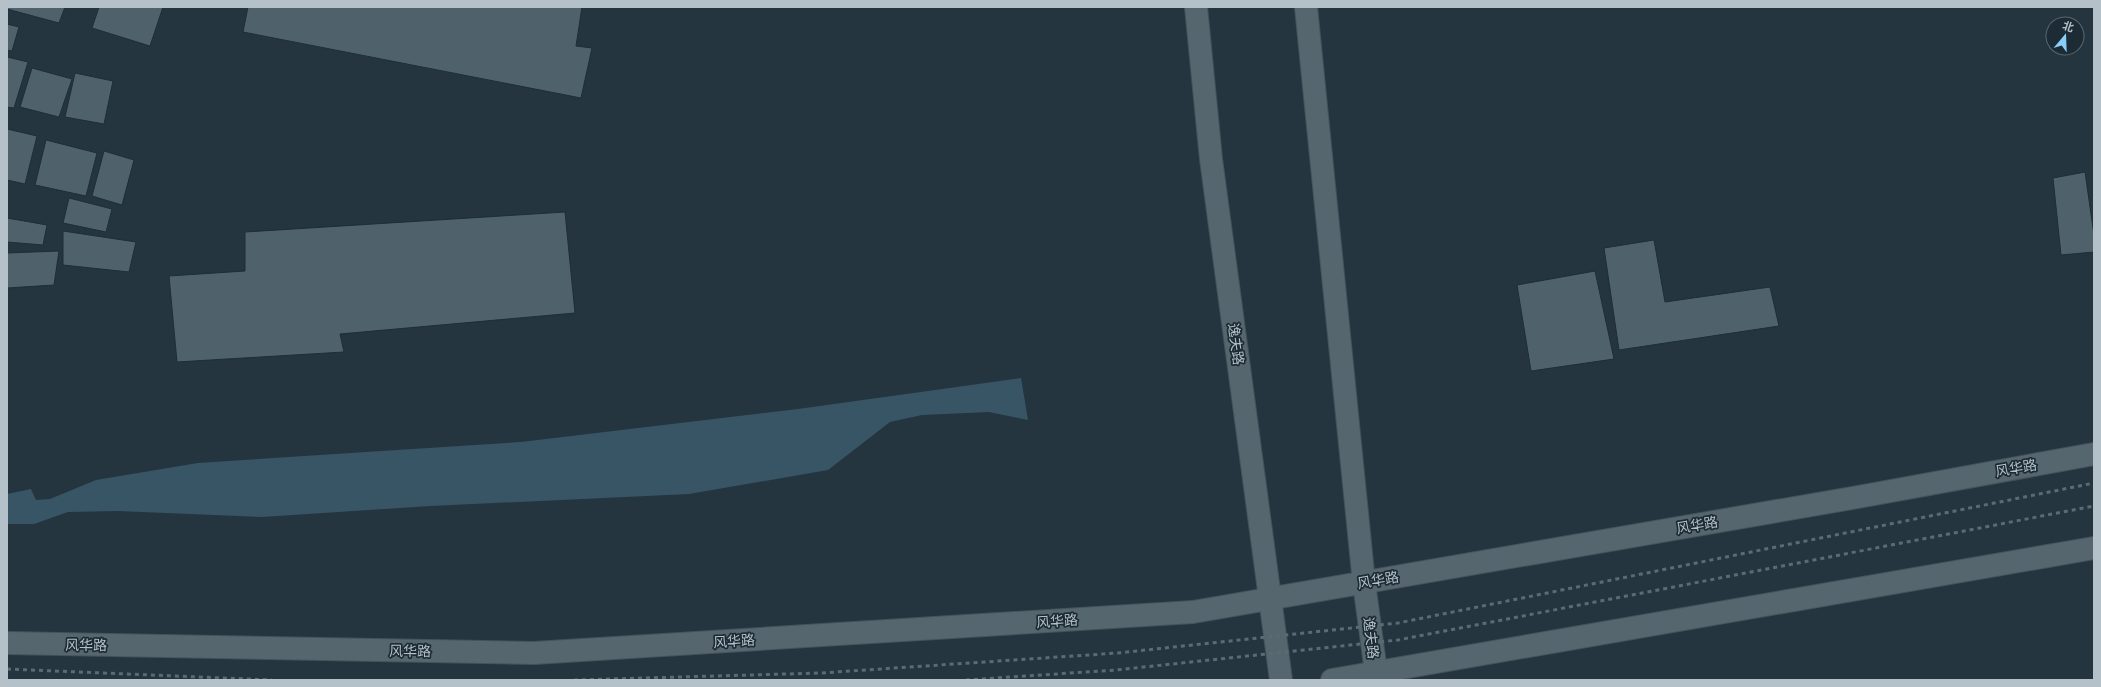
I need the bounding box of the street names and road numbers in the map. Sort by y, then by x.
street label: 逸夫路 [1224,322,1248,366]
street label: 风华路 [1994,455,2038,481]
street label: 风华路 [1675,512,1719,538]
street label: 风华路 [1356,567,1400,593]
street label: 风华路 [1035,611,1079,631]
street label: 逸夫路 [1360,616,1382,660]
street label: 风华路 [712,631,756,651]
street label: 风华路 [65,636,107,654]
street label: 风华路 [389,642,431,660]

